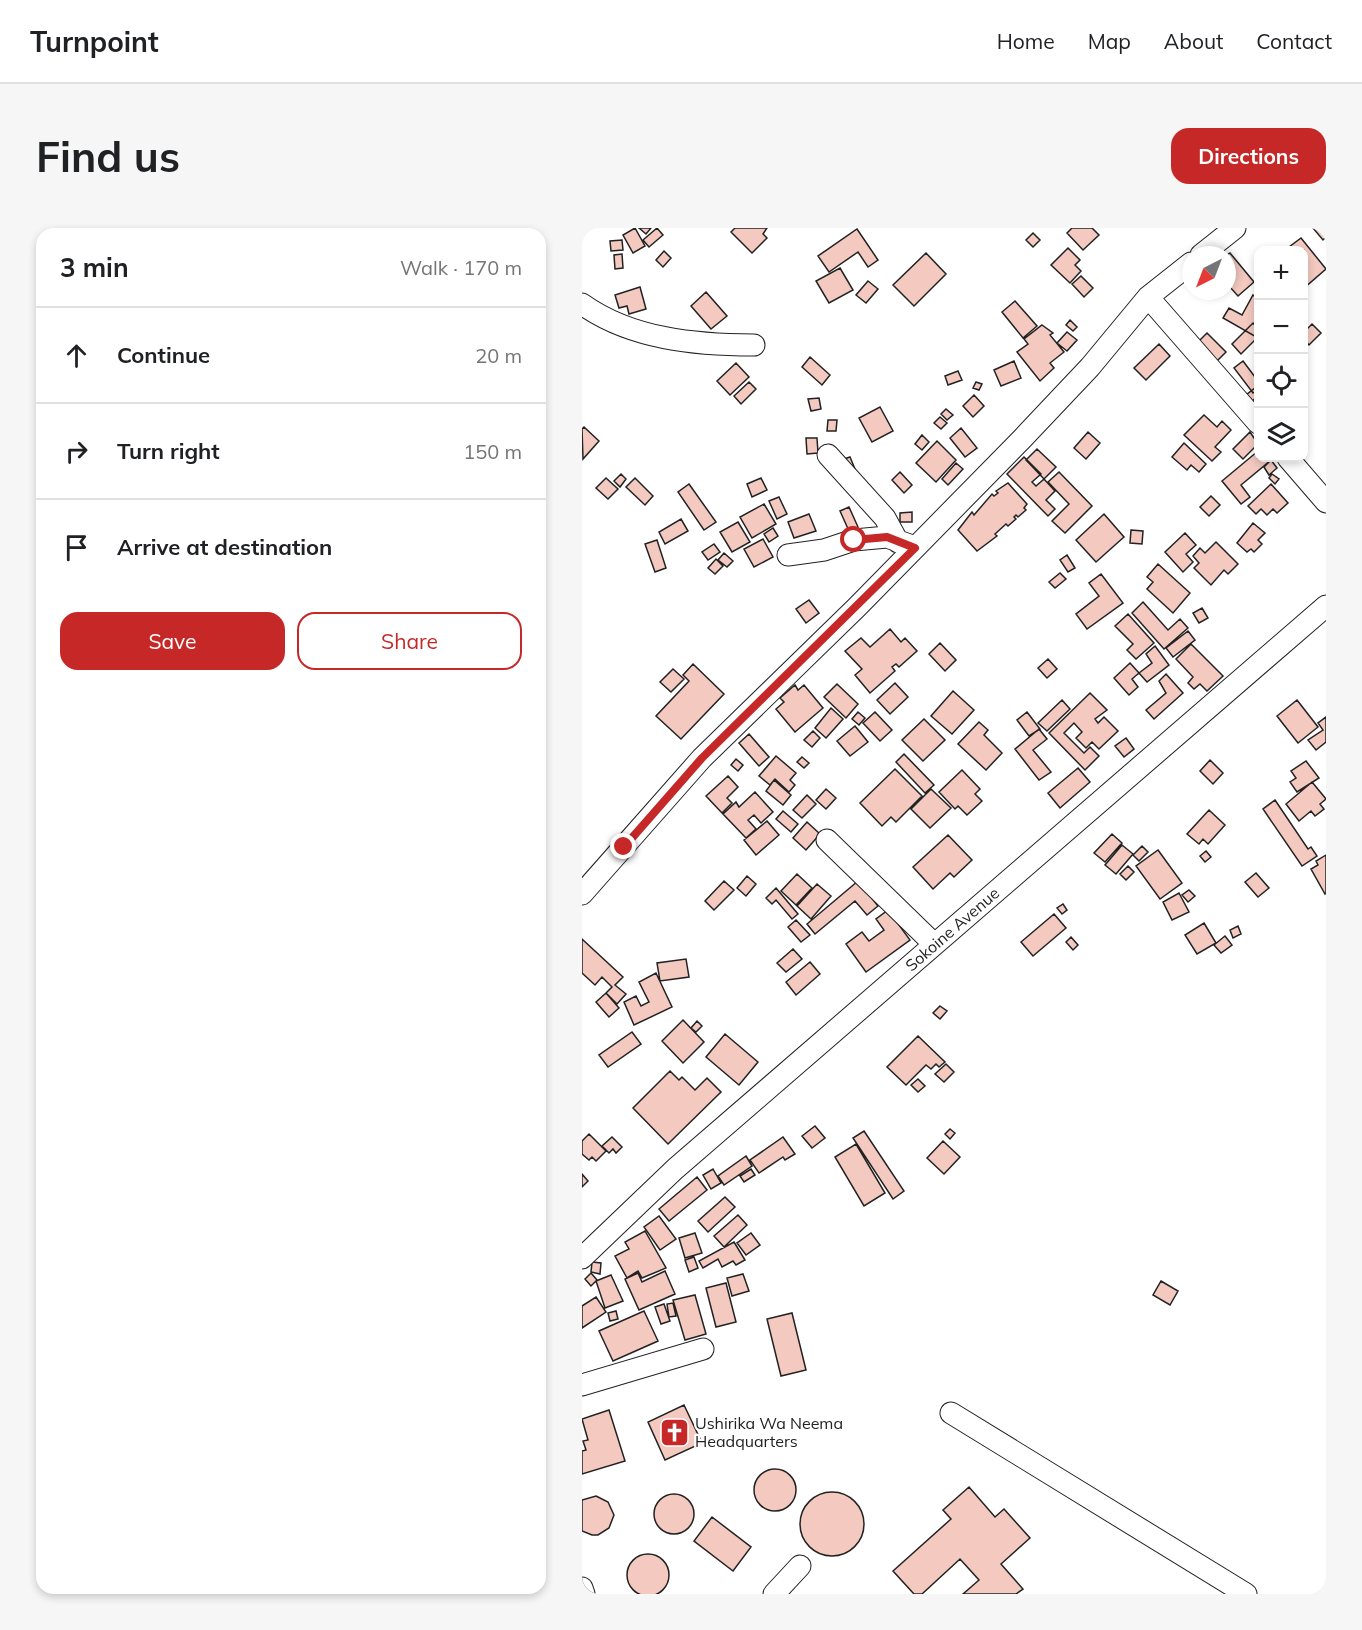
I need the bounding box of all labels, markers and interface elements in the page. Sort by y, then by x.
text: Turnpoint [30,24,159,59]
text: Home [997,28,1055,54]
text: Map [1088,28,1131,54]
text: About [1164,28,1223,54]
text: Contact [1256,28,1332,54]
button: Directions [1171,128,1326,184]
text: Find us [36,130,180,183]
north arrow [1182,246,1236,300]
map controls [1254,246,1308,462]
button: + [1254,246,1308,300]
text: 3 min [60,251,129,284]
text: Walk · 170 m [400,255,522,280]
button: − [1254,300,1308,354]
icon: ahead [60,339,93,372]
text: Continue [117,341,210,369]
text: 20 m [475,343,522,368]
button: locate [1254,354,1308,408]
button: layers [1254,408,1308,462]
icon: right [60,435,93,468]
text: Turn right [117,437,220,465]
text: 150 m [463,439,522,464]
route start [840,526,866,552]
icon: arrive [60,531,93,564]
text: Arrive at destination [117,533,332,561]
button: Save [60,612,285,670]
button: Share [297,612,522,670]
route end [610,833,636,859]
street label: Sokoine Avenue [901,883,1003,975]
place label: Ushirika Wa Neema Headquarters [695,1413,843,1451]
church icon: Ushirika Wa Neema Headquarters [658,1416,690,1448]

